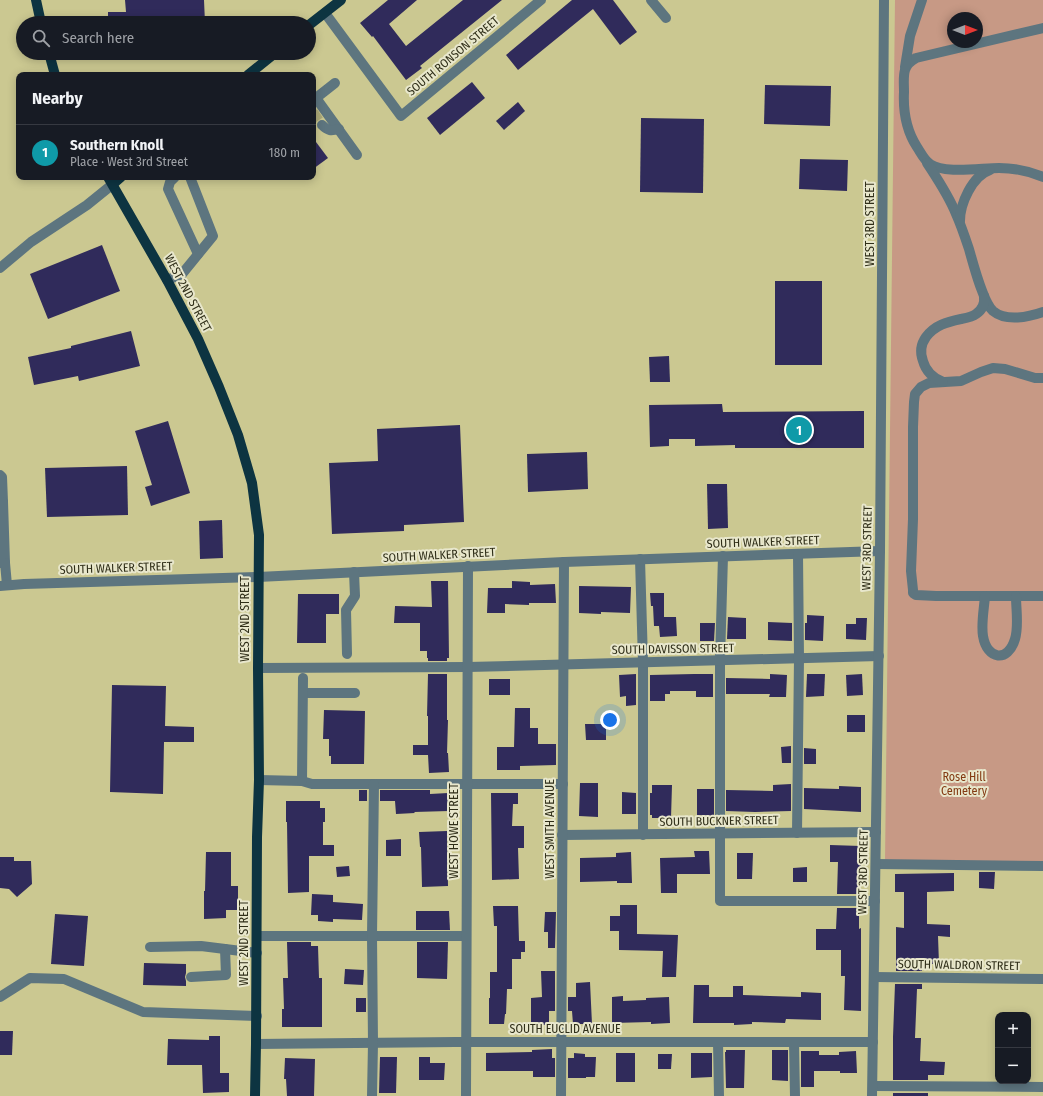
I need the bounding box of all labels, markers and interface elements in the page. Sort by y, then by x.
north arrow [947,12,983,48]
street label: SOUTH RONSON STREET [404,13,502,99]
search box [16,16,316,60]
icon: search [30,27,52,49]
text: Search here [62,29,134,47]
text: Nearby [32,88,83,109]
text: Southern Knoll [70,136,164,154]
text: 1 [42,145,48,160]
text: 180 m [269,145,300,160]
text: Place · West 3rd Street [70,154,188,169]
street label: WEST 3RD STREET [863,181,877,266]
street label: WEST 2ND STREET [162,252,214,334]
pin: 1 [786,415,812,445]
street label: WEST 3RD STREET [859,505,875,591]
street label: SOUTH WALKER STREET [706,533,820,551]
street label: SOUTH WALKER STREET [382,545,496,565]
street label: SOUTH WALKER STREET [59,559,173,577]
street label: WEST 2ND STREET [238,576,252,662]
street label: SOUTH DAVISSON STREET [612,641,735,657]
your location [600,710,620,730]
park label: Rose Hill Cemetery [941,770,988,798]
street label: WEST SMITH AVENUE [543,779,557,879]
street label: WEST HOWE STREET [447,783,461,879]
street label: SOUTH BUCKNER STREET [659,813,779,829]
street label: WEST 3RD STREET [855,829,871,915]
street label: WEST 2ND STREET [237,900,251,986]
street label: SOUTH WALDRON STREET [898,957,1021,973]
map controls [995,1012,1031,1084]
button: + [995,1012,1031,1048]
street label: SOUTH EUCLID AVENUE [509,1022,621,1036]
button: − [995,1048,1031,1084]

